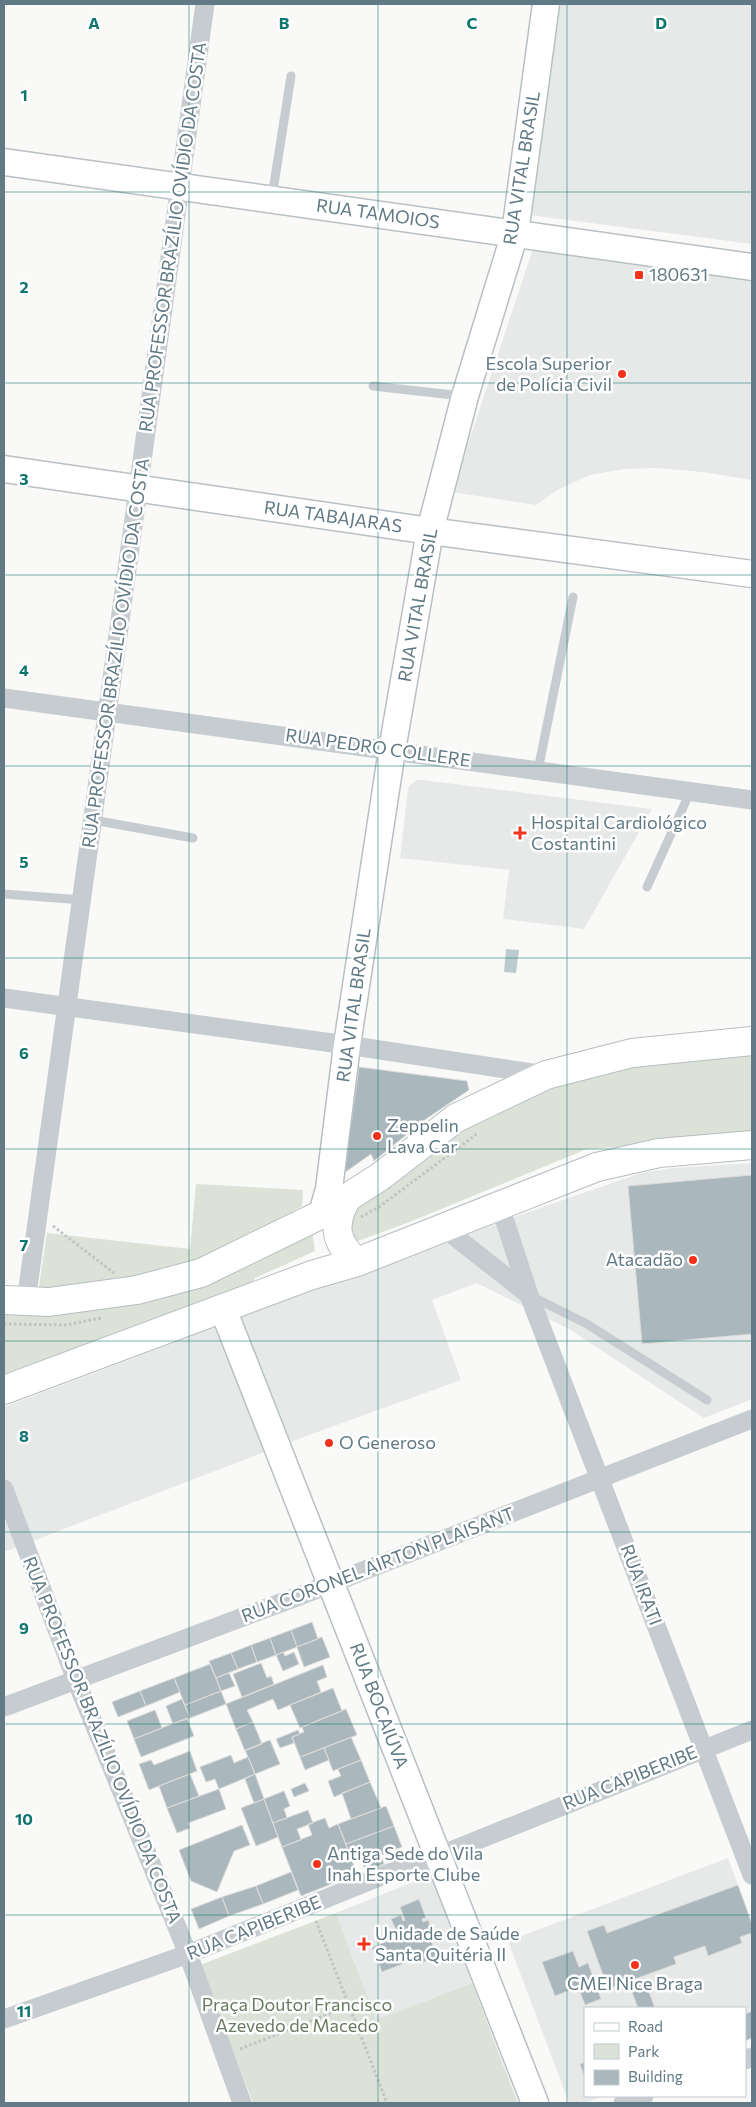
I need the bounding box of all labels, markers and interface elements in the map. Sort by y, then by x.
text: A [88,13,100,32]
text: B [279,13,290,32]
text: C [467,13,478,32]
text: D [655,13,667,32]
street label: RUA PROFESSOR BRAZÍLIO OVÍDIO DA COSTA [134,40,210,433]
text: 1 [20,85,28,104]
street label: RUA VITAL BRASIL [498,89,544,246]
street label: RUA TAMOIOS [315,193,441,233]
place label: 180631 [649,263,708,285]
marker: 180631 [633,269,645,281]
text: 2 [19,277,29,296]
place label: Escola Superior de Polícia Civil [486,352,612,395]
marker: Escola Superior de Polícia Civil [616,368,628,380]
street label: RUA PROFESSOR BRAZÍLIO OVÍDIO DA COSTA [77,456,153,849]
text: 3 [19,469,29,488]
street label: RUA TABAJARAS [263,495,404,537]
street label: RUA VITAL BRASIL [393,526,441,683]
text: 4 [19,660,29,679]
street label: RUA PEDRO COLLERE [284,723,472,771]
place label: Hospital Cardiológico Costantini [531,811,707,854]
marker: Hospital Cardiológico Costantini [513,826,527,840]
text: 5 [19,852,29,871]
street label: RUA VITAL BRASIL [331,926,375,1083]
text: 6 [19,1043,29,1062]
place label: Zeppelin Lava Car [387,1114,459,1157]
marker: Zeppelin Lava Car [371,1130,383,1142]
text: 7 [20,1235,29,1254]
place label: Atacadão [606,1248,683,1270]
marker: Atacadão [687,1254,699,1266]
text: 8 [19,1426,29,1445]
place label: O Generoso [339,1431,436,1453]
marker: O Generoso [323,1437,335,1449]
street label: RUA CORONEL AIRTON PLAISANT [238,1502,517,1626]
street label: RUA IRATI [616,1541,667,1628]
street label: RUA PROFESSOR BRAZÍLIO OVÍDIO DA COSTA [19,1553,187,1926]
text: 9 [19,1618,29,1637]
street label: RUA BOCAIÚVA [346,1640,414,1772]
street label: RUA CAPIBERIBE [559,1740,700,1814]
text: 10 [15,1809,33,1828]
place label: Antiga Sede do Vila Inah Esporte Clube [327,1842,483,1885]
marker: Antiga Sede do Vila Inah Esporte Clube [311,1858,323,1870]
street label: RUA CAPIBERIBE [183,1890,324,1964]
place label: Unidade de Saúde Santa Quitéria II [375,1922,520,1965]
marker: Unidade de Saúde Santa Quitéria II [357,1937,371,1951]
marker: CMEI Nice Braga [629,1959,641,1971]
place label: CMEI Nice Braga [567,1972,703,1994]
park label: Praça Doutor Francisco Azevedo de Macedo [202,1993,392,2036]
text: 11 [17,2001,31,2020]
legend [584,2007,746,2097]
text: Road [628,2017,663,2035]
text: Park [628,2042,659,2060]
text: Building [628,2067,683,2085]

